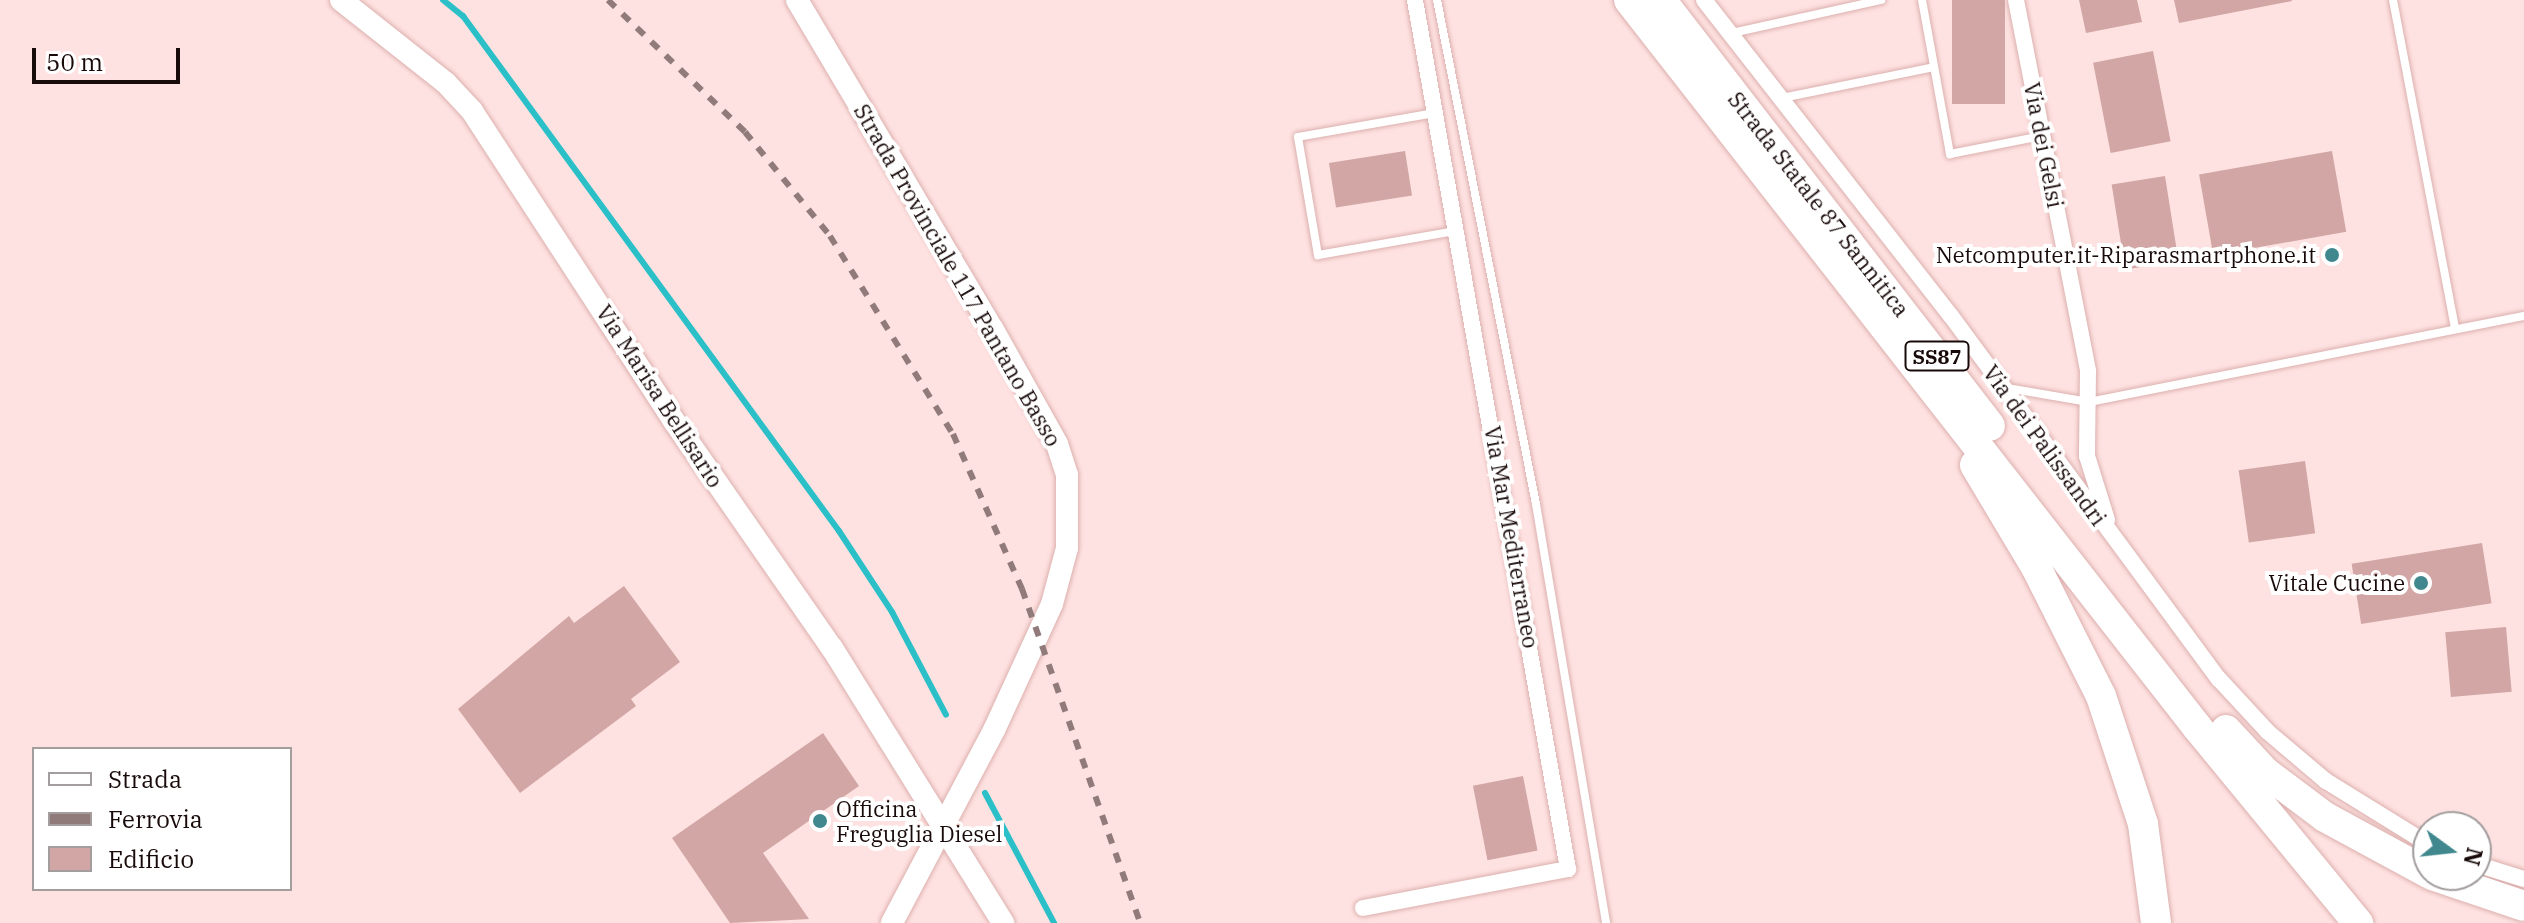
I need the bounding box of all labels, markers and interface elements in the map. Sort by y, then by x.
scale bar [36,32,184,82]
text: 50 m [46,46,103,78]
street label: Via dei Gelsi [2019,80,2069,210]
street label: Strada Statale 87 Sannitica [1723,86,1915,322]
street label: Strada Provinciale 117 Pantano Basso [849,99,1067,451]
place label: Netcomputer.it-Riparasmartphone.it [1936,242,2316,268]
marker: Netcomputer.it-Riparasmartphone.it [2323,246,2341,264]
street label: Via Marisa Bellisario [591,300,729,492]
road number: SS87 [1903,340,1971,372]
street label: Via dei Palissandri [1978,360,2112,530]
street label: Via Mar Mediterraneo [1479,424,1545,650]
place label: Vitale Cucine [2269,570,2405,596]
marker: Vitale Cucine [2412,574,2430,592]
legend [32,747,292,891]
text: Strada [108,763,182,795]
place label: Officina Freguglia Diesel [836,795,1002,846]
text: Ferrovia [108,803,203,835]
north arrow [2412,811,2492,891]
marker: Officina Freguglia Diesel [811,812,829,830]
text: Edificio [108,843,194,875]
text: N [2457,845,2490,869]

